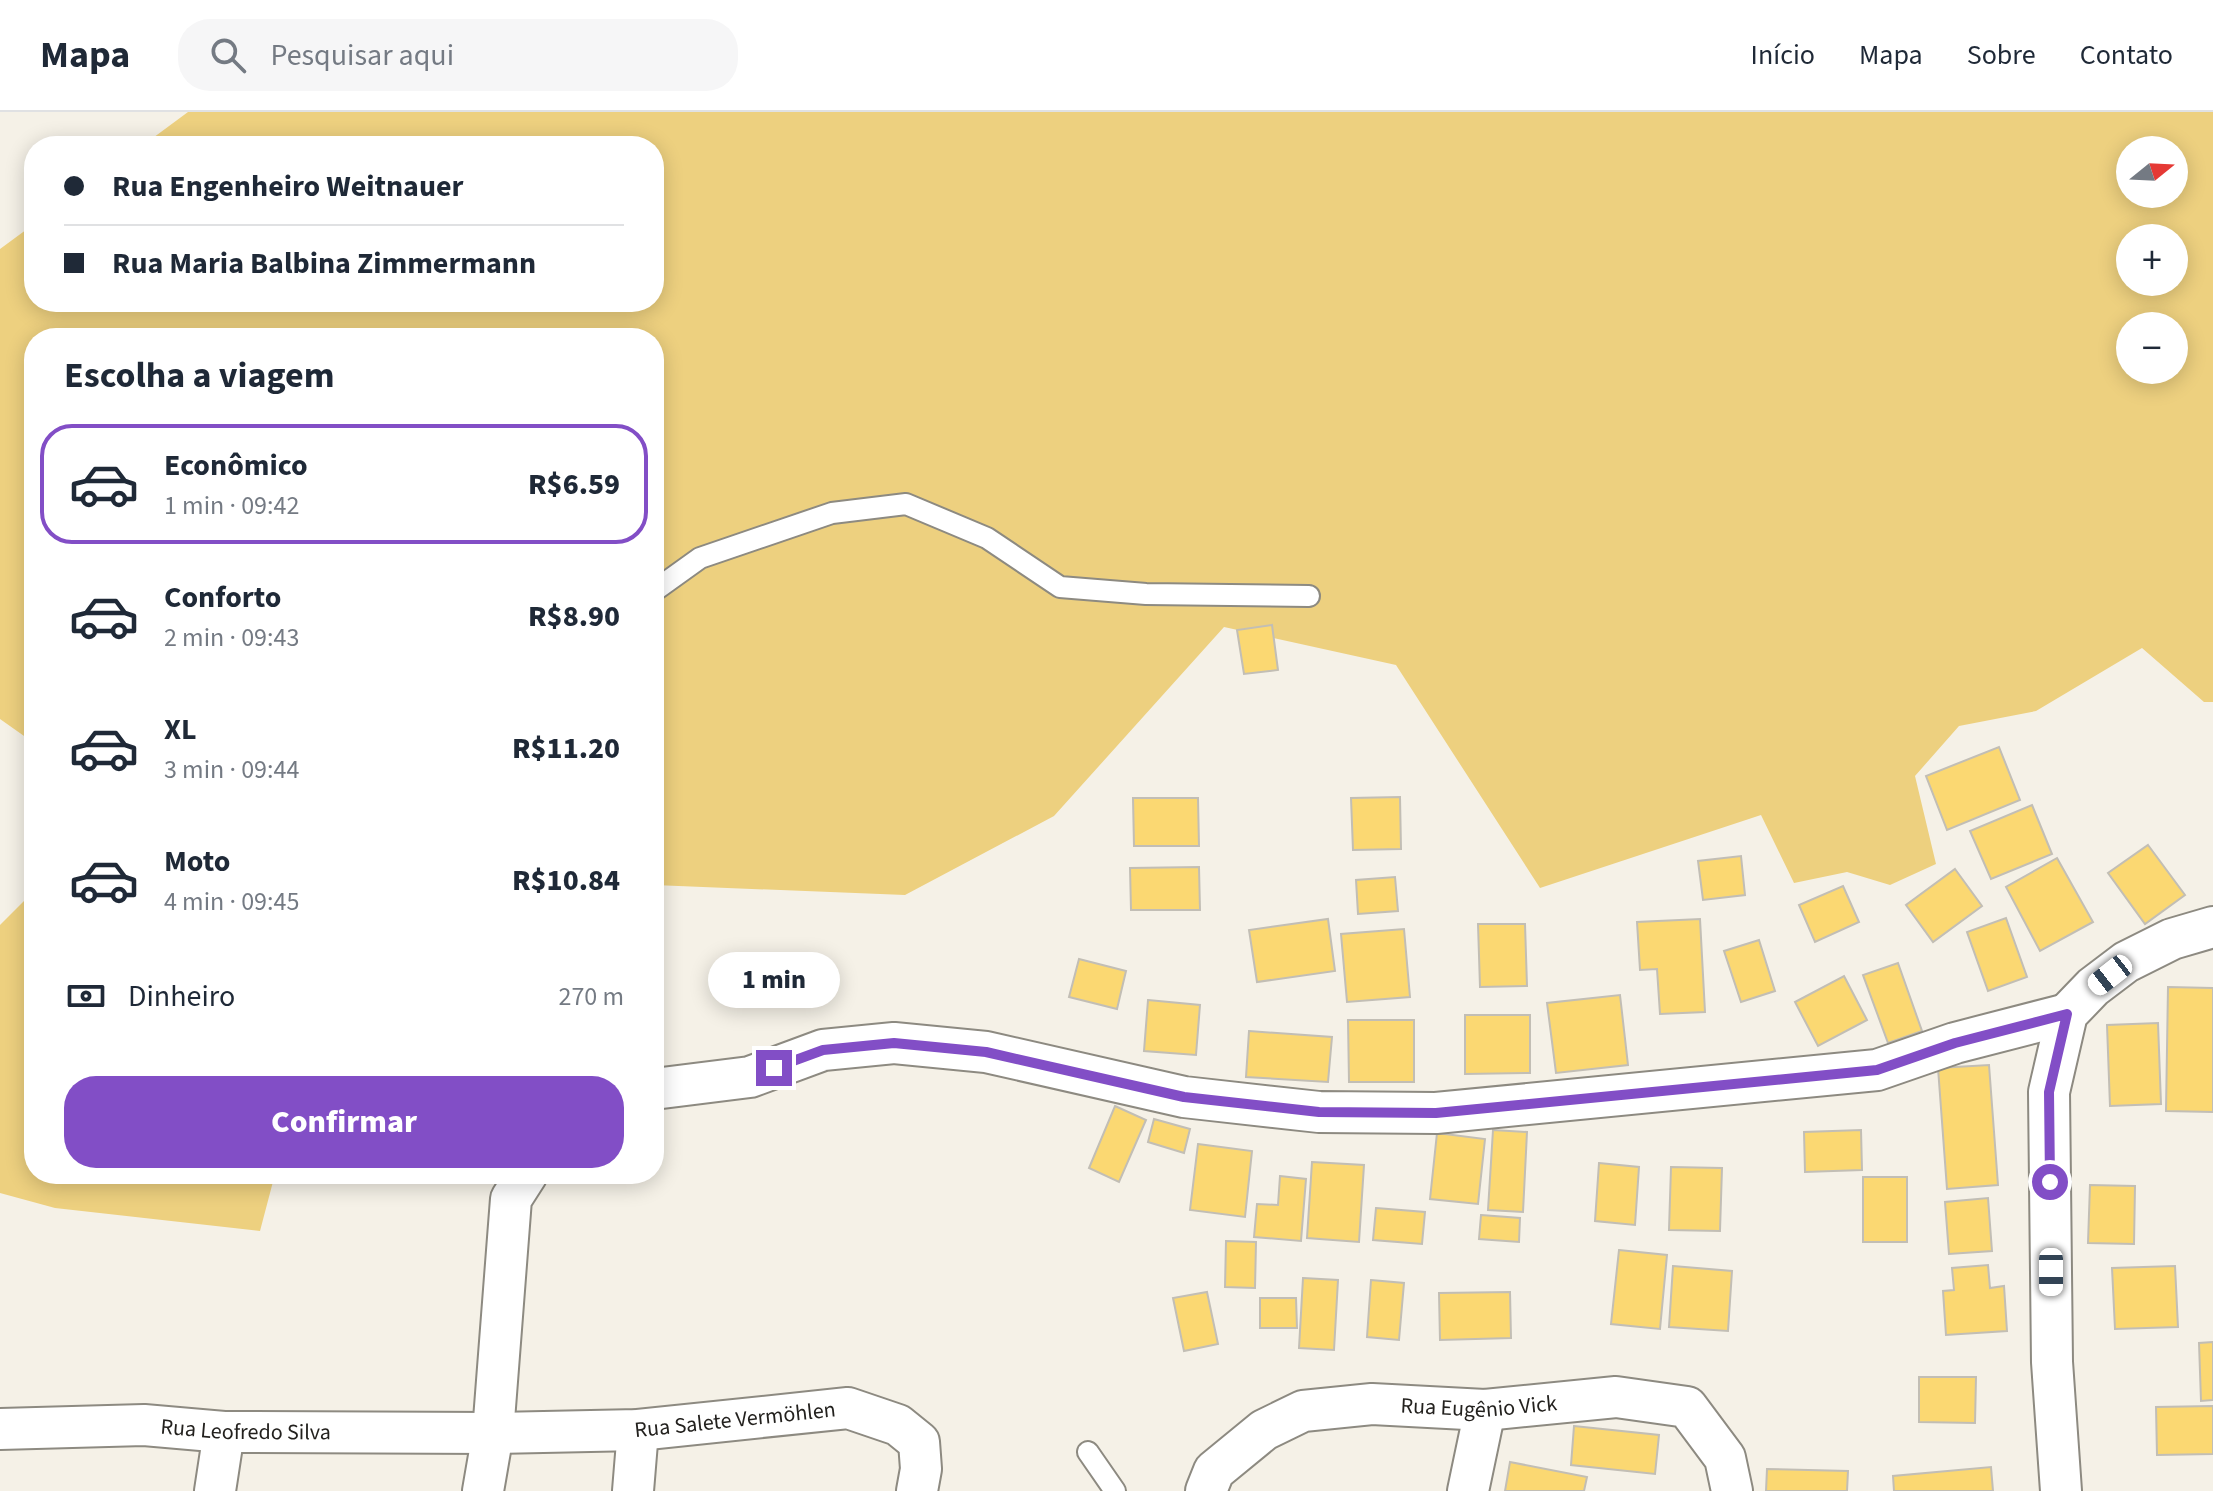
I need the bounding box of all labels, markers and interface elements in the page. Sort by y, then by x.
search box [178,19,738,91]
text: Mapa [40,28,130,82]
icon: search [206,33,250,77]
text: Pesquisar aqui [270,34,454,77]
text: Início [1751,35,1815,75]
text: Mapa [1859,35,1923,75]
text: Sobre [1967,35,2036,75]
text: Contato [2080,35,2173,75]
north arrow [2116,136,2188,208]
map controls [2116,136,2188,384]
text: Rua Engenheiro Weitnauer [112,165,463,208]
button: + [2116,224,2188,296]
text: Rua Maria Balbina Zimmermann [112,242,536,285]
button: − [2116,312,2188,384]
text: Escolha a viagem [64,350,335,401]
text: Econômico [164,444,308,487]
icon: car [68,448,140,520]
text: R$6.59 [528,463,620,506]
text: 1 min · 09:42 [164,487,299,524]
text: Conforto [164,576,281,619]
icon: car [68,580,140,652]
text: R$8.90 [528,595,620,638]
text: 2 min · 09:43 [164,619,299,656]
text: XL [164,708,197,751]
icon: car [68,712,140,784]
text: R$11.20 [512,727,620,770]
text: 3 min · 09:44 [164,751,299,788]
text: Moto [164,840,230,883]
icon: car [68,844,140,916]
text: R$10.84 [512,859,620,902]
text: 4 min · 09:45 [164,883,299,920]
car [2084,951,2136,999]
callout: 1 min [708,952,840,1008]
text: 1 min [742,961,806,998]
icon: cash [64,974,108,1018]
text: Dinheiro [128,975,235,1018]
text: 270 m [558,978,624,1015]
route end [756,1050,792,1086]
button: Confirmar [64,1076,624,1168]
route start [2032,1164,2068,1200]
car [2039,1248,2063,1296]
street label: Rua Eugênio Vick [1400,1387,1559,1426]
street label: Rua Salete Vermöhlen [633,1393,837,1446]
street label: Rua Leofredo Silva [159,1411,331,1448]

